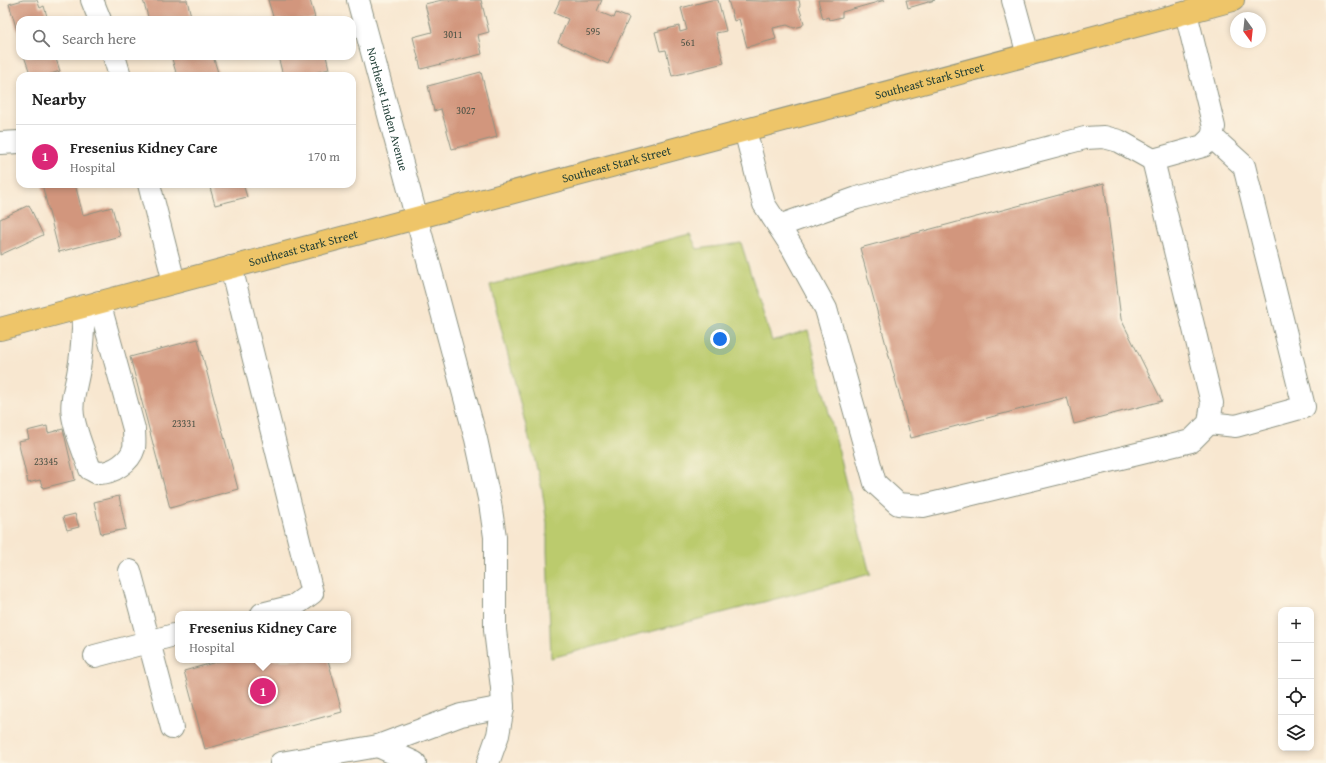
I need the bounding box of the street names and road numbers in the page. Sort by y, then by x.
street label: Northeast Linden Avenue [363,45,413,173]
street label: Southeast Stark Street [873,58,987,103]
street label: Southeast Stark Street [560,141,674,187]
street label: Southeast Stark Street [247,225,360,270]

